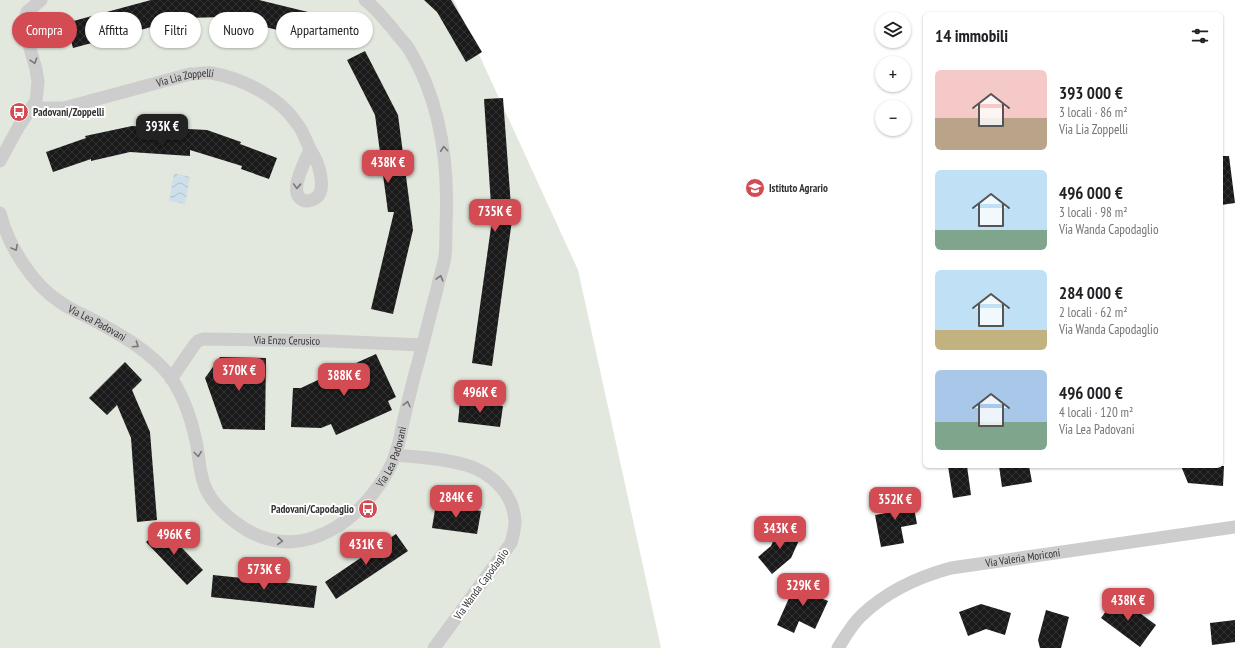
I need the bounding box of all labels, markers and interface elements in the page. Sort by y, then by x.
chip: Compra [12,12,77,48]
chip: Affitta [85,12,142,48]
chip: Filtri [150,12,201,48]
chip: Nuovo [209,12,268,48]
chip: Appartamento [276,12,373,48]
map controls [875,12,911,136]
button: layers [875,12,911,48]
text: 14 immobili [935,25,1008,47]
icon: filters [1189,25,1211,47]
button: + [875,56,911,92]
one-way arrow [29,57,38,64]
street label: Via Lia Zoppelli [154,66,215,90]
text: 393 000 € [1059,82,1123,104]
icon: home [967,86,1015,134]
button: − [875,100,911,136]
bus stop icon: Padovani/Zoppelli [8,101,30,123]
text: 3 locali · 86 m² [1059,104,1127,121]
place label: Padovani/Zoppelli [33,105,105,119]
pin: 393K € [129,114,195,148]
text: 393K € [145,118,179,135]
text: Via Lia Zoppelli [1059,121,1128,138]
one-way arrow [439,146,448,152]
pin: 438K € [355,150,421,184]
text: 438K € [371,154,405,171]
school or university icon: Istituto Agrario [744,177,766,199]
place label: Istituto Agrario [769,181,828,195]
one-way arrow [293,182,302,189]
text: 496 000 € [1059,182,1123,204]
icon: home [967,186,1015,234]
pin: 735K € [462,199,528,233]
text: 735K € [478,203,512,220]
text: 3 locali · 98 m² [1059,204,1127,221]
text: Via Wanda Capodaglio [1059,221,1159,238]
one-way arrow [10,244,18,252]
one-way arrow [435,275,443,281]
text: 284 000 € [1059,282,1123,304]
icon: home [967,286,1015,334]
street label: Via Lea Padovani [65,301,129,344]
text: 2 locali · 62 m² [1059,304,1127,321]
text: Via Wanda Capodaglio [1059,321,1159,338]
street label: Via Enzo Cerusico [253,333,320,348]
one-way arrow [132,340,139,348]
pin: 370K € [206,358,272,392]
text: 370K € [222,362,256,379]
pin: 388K € [311,363,377,397]
text: 388K € [327,367,361,384]
pin: 496K € [447,380,513,414]
text: 496 000 € [1059,382,1123,404]
text: 496K € [463,384,497,401]
icon: home [967,386,1015,434]
one-way arrow [403,401,411,407]
text: 4 locali · 120 m² [1059,404,1133,421]
text: Via Lea Padovani [1059,421,1135,438]
street label: Via Lea Padovani [372,425,409,491]
one-way arrow [193,451,202,457]
pin: 284K € [423,485,489,519]
pin: 352K € [862,487,928,521]
text: 284K € [439,489,473,506]
text: 352K € [878,491,912,508]
bus stop icon: Padovani/Capodaglio [357,498,379,520]
place label: Padovani/Capodaglio [271,502,354,516]
pin: 343K € [747,516,813,550]
text: 343K € [763,520,797,537]
pin: 496K € [141,522,207,556]
text: 496K € [157,526,191,543]
pin: 431K € [333,532,399,566]
one-way arrow [277,536,283,545]
text: 431K € [349,536,383,553]
street label: Via Valeria Moriconi [983,545,1061,570]
street label: Via Wanda Capodaglio [450,546,512,623]
pin: 573K € [231,557,297,591]
text: 573K € [247,561,281,578]
pin: 329K € [770,573,836,607]
text: 329K € [786,577,820,594]
pin: 438K € [1095,588,1161,622]
text: 438K € [1111,592,1145,609]

